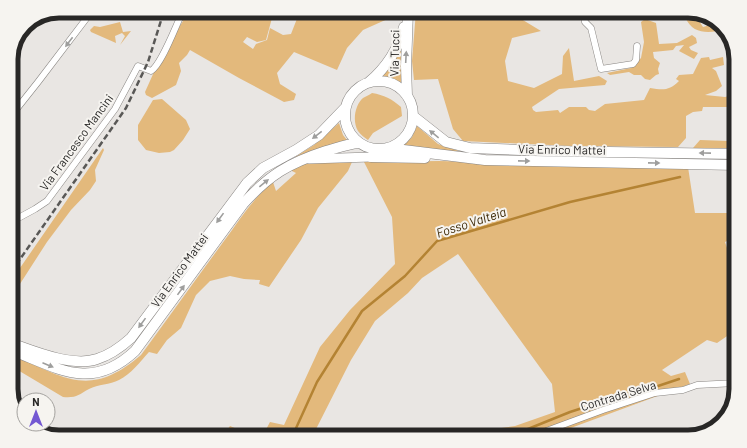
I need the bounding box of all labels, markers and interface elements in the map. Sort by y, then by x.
street label: Via Tucci [387,29,401,77]
one-way arrow [64,37,73,48]
one-way arrow [403,51,410,63]
street label: Via Francesco Mancini [36,91,116,193]
one-way arrow [429,129,440,138]
one-way arrow [312,131,323,140]
street label: Via Enrico Mattei [518,141,606,157]
one-way arrow [699,150,711,157]
one-way arrow [518,158,531,164]
one-way arrow [648,160,660,167]
one-way arrow [258,179,269,187]
water label: Fosso Valteia [434,203,508,241]
one-way arrow [216,213,224,224]
street label: Via Enrico Mattei [148,230,210,310]
one-way arrow [177,284,185,295]
one-way arrow [139,318,147,328]
one-way arrow [42,363,54,369]
street label: Contrada Selva [579,377,657,413]
north arrow [16,392,56,432]
text: N [32,395,40,408]

